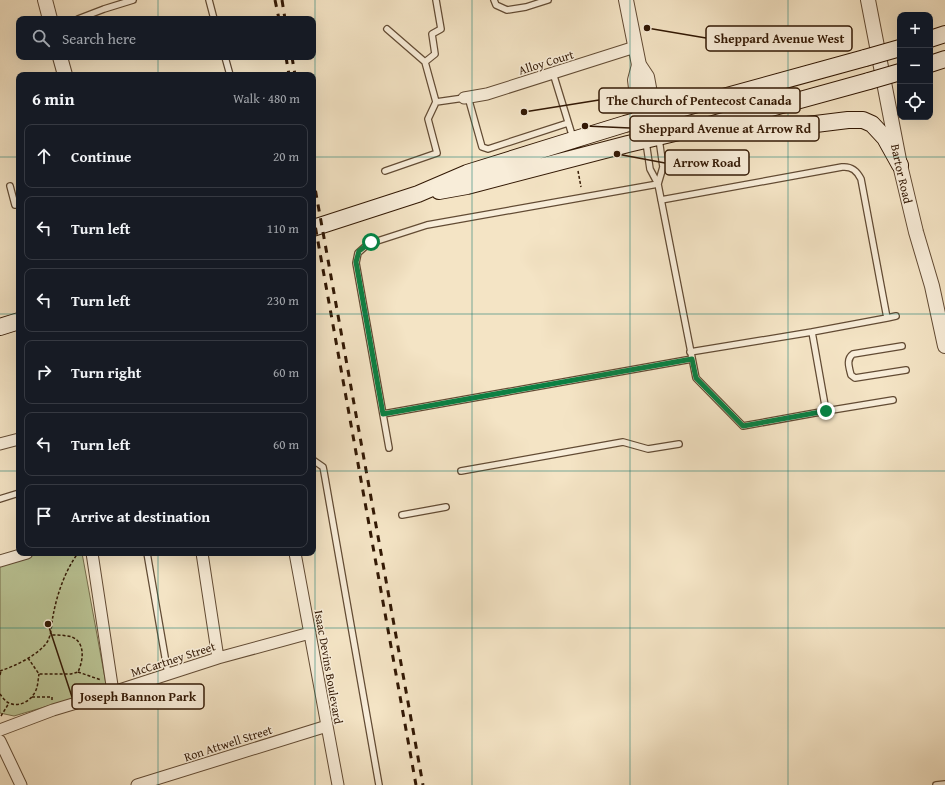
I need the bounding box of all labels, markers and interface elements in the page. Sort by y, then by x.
map controls [897,12,933,120]
button: + [897,12,933,48]
search box [16,16,316,60]
callout: Sheppard Avenue West [706,26,852,51]
icon: search [30,27,52,49]
text: Search here [62,28,136,49]
text: Sheppard Avenue West [714,29,844,48]
street label: Alloy Court [516,45,577,78]
button: − [897,48,933,84]
button: locate [897,84,933,120]
text: 6 min [32,86,74,111]
callout: The Church of Pentecost Canada [599,88,800,113]
text: Walk · 480 m [233,89,300,108]
text: The Church of Pentecost Canada [606,91,792,110]
callout: Sheppard Avenue at Arrow Rd [630,116,819,141]
text: Sheppard Avenue at Arrow Rd [639,119,812,138]
street label: Bartor Road [888,142,918,206]
icon: ahead [33,145,55,167]
text: Continue [71,146,132,167]
text: 20 m [273,147,299,166]
callout: Arrow Road [665,150,749,175]
text: Arrow Road [673,153,742,172]
icon: left [33,217,55,239]
text: Turn left [71,218,130,239]
text: 110 m [267,219,299,238]
route start [362,233,380,251]
icon: left [33,289,55,311]
text: Turn left [71,290,130,311]
text: 230 m [267,291,299,310]
icon: right [33,361,55,383]
text: Turn right [71,362,142,383]
text: 60 m [273,363,299,382]
route end [817,402,835,420]
icon: left [33,433,55,455]
text: Turn left [71,434,130,455]
text: 60 m [273,435,299,454]
icon: arrive [33,505,55,527]
text: Arrive at destination [71,506,210,527]
street label: Isaac Devins Boulevard [311,609,347,726]
street label: McCartney Street [129,637,218,681]
callout: Joseph Bannon Park [72,684,204,709]
text: Joseph Bannon Park [78,687,197,706]
street label: Ron Attwell Street [182,720,275,765]

